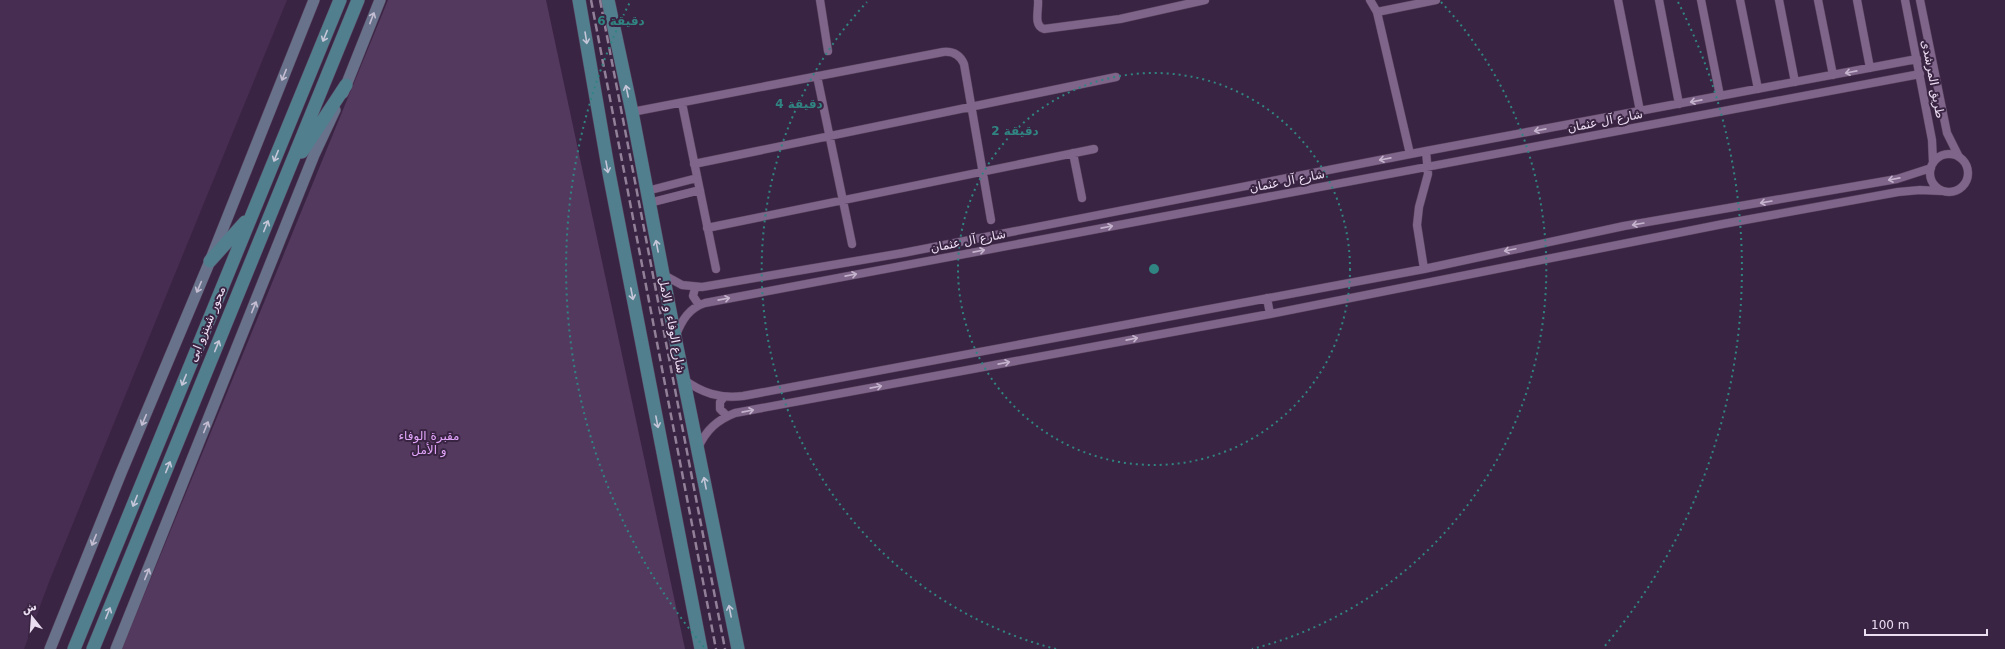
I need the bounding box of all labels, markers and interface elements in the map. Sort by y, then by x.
one-way arrow [369,13,377,25]
text: 6 دقيقة [597,14,645,28]
one-way arrow [321,30,328,42]
one-way arrow [582,32,590,45]
street label: طريق المرشدى [1918,39,1947,120]
one-way arrow [1845,68,1858,76]
one-way arrow [280,69,288,81]
one-way arrow [623,85,631,98]
text: 4 دقيقة [775,97,823,111]
one-way arrow [1690,97,1703,105]
street label: شارع آل عثمان [1566,106,1644,136]
text: 2 دقيقة [991,124,1039,138]
one-way arrow [1534,126,1547,134]
one-way arrow [271,150,279,162]
one-way arrow [1379,156,1392,164]
one-way arrow [604,160,612,173]
street label: شارع آل عثمان [1248,166,1326,196]
one-way arrow [1887,175,1900,183]
one-way arrow [1760,198,1773,206]
one-way arrow [262,220,270,232]
one-way arrow [1631,220,1644,228]
one-way arrow [1100,222,1113,230]
street label: شارع آل عثمان [929,226,1007,256]
one-way arrow [653,240,661,253]
one-way arrow [972,247,985,255]
one-way arrow [1504,247,1517,255]
centre of rings [1147,262,1161,276]
one-way arrow [844,271,857,279]
street label: شارع الوفاء و الامل [655,276,688,375]
one-way arrow [195,280,203,292]
street label: محور شينزو ابى [185,284,229,364]
one-way arrow [628,287,636,300]
one-way arrow [717,295,730,303]
one-way arrow [250,301,258,313]
one-way arrow [1125,335,1138,343]
one-way arrow [213,341,221,353]
one-way arrow [997,359,1010,367]
one-way arrow [179,374,187,386]
one-way arrow [869,383,882,391]
one-way arrow [742,407,755,415]
one-way arrow [139,413,147,425]
one-way arrow [653,415,661,428]
one-way arrow [202,422,210,434]
park label: مقبرة الوفاء و الأمل [398,429,460,458]
one-way arrow [164,461,172,473]
one-way arrow [700,477,708,490]
one-way arrow [130,494,138,506]
one-way arrow [90,533,98,545]
one-way arrow [144,569,152,581]
north arrow [12,597,52,637]
text: ش [20,599,38,616]
one-way arrow [726,605,734,618]
one-way arrow [105,607,112,619]
scale bar [1865,611,1987,637]
text: 100 m [1871,618,1909,632]

